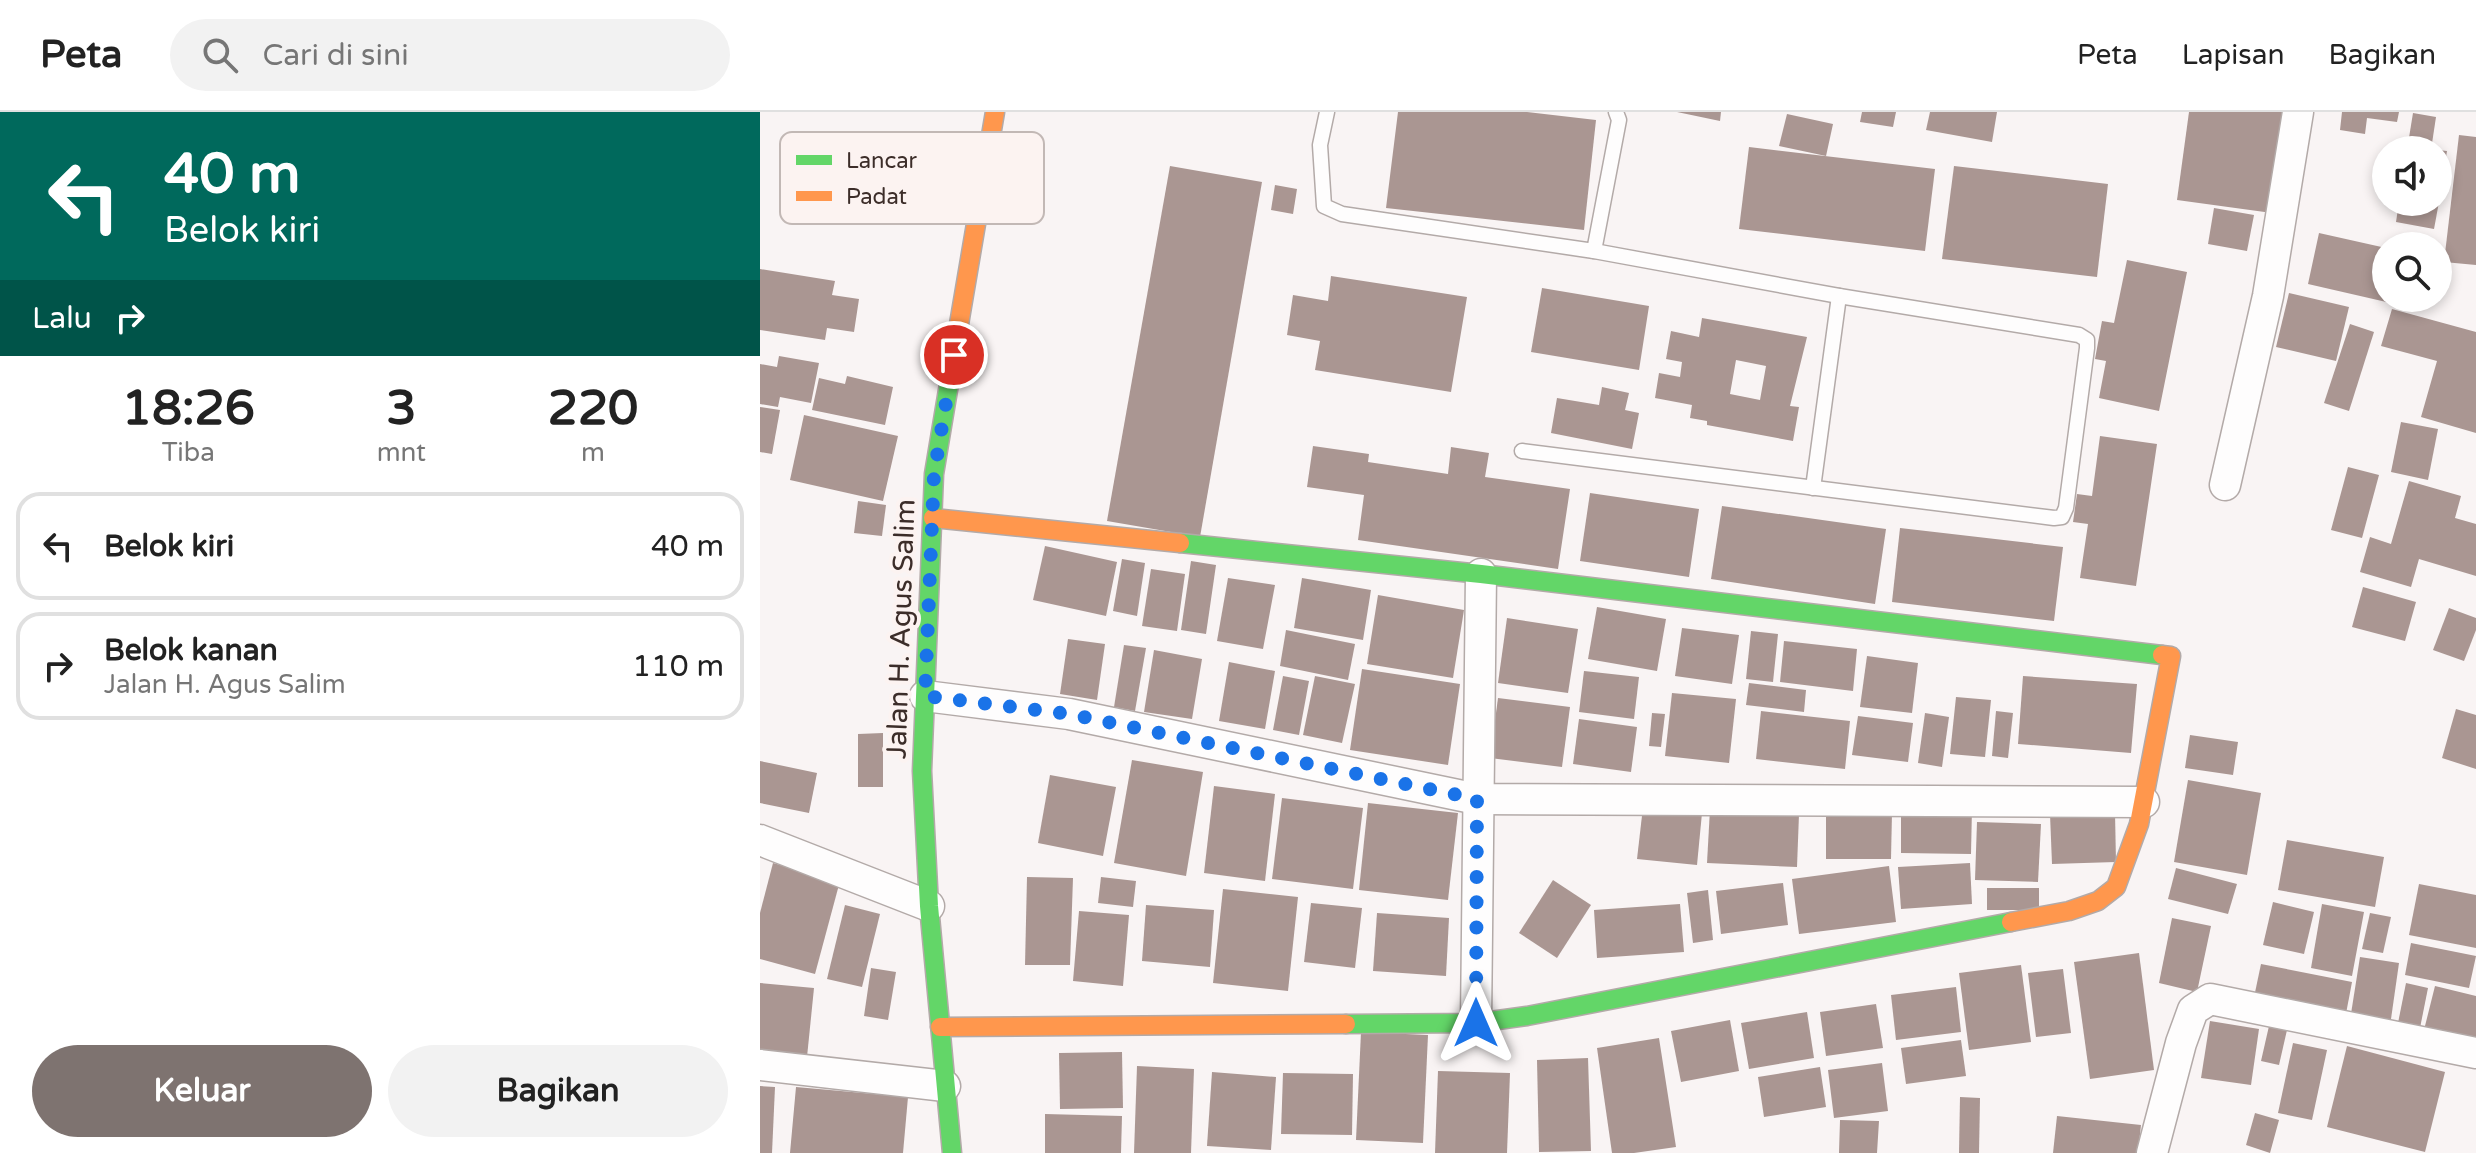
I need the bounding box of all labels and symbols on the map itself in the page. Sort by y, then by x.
legend [780,132,1044,224]
text: Lancar [846,148,918,174]
text: Padat [846,184,907,210]
pin [920,321,988,389]
street label: Jalan H. Agus Salim [879,498,923,760]
position arrow [1434,981,1518,1065]

